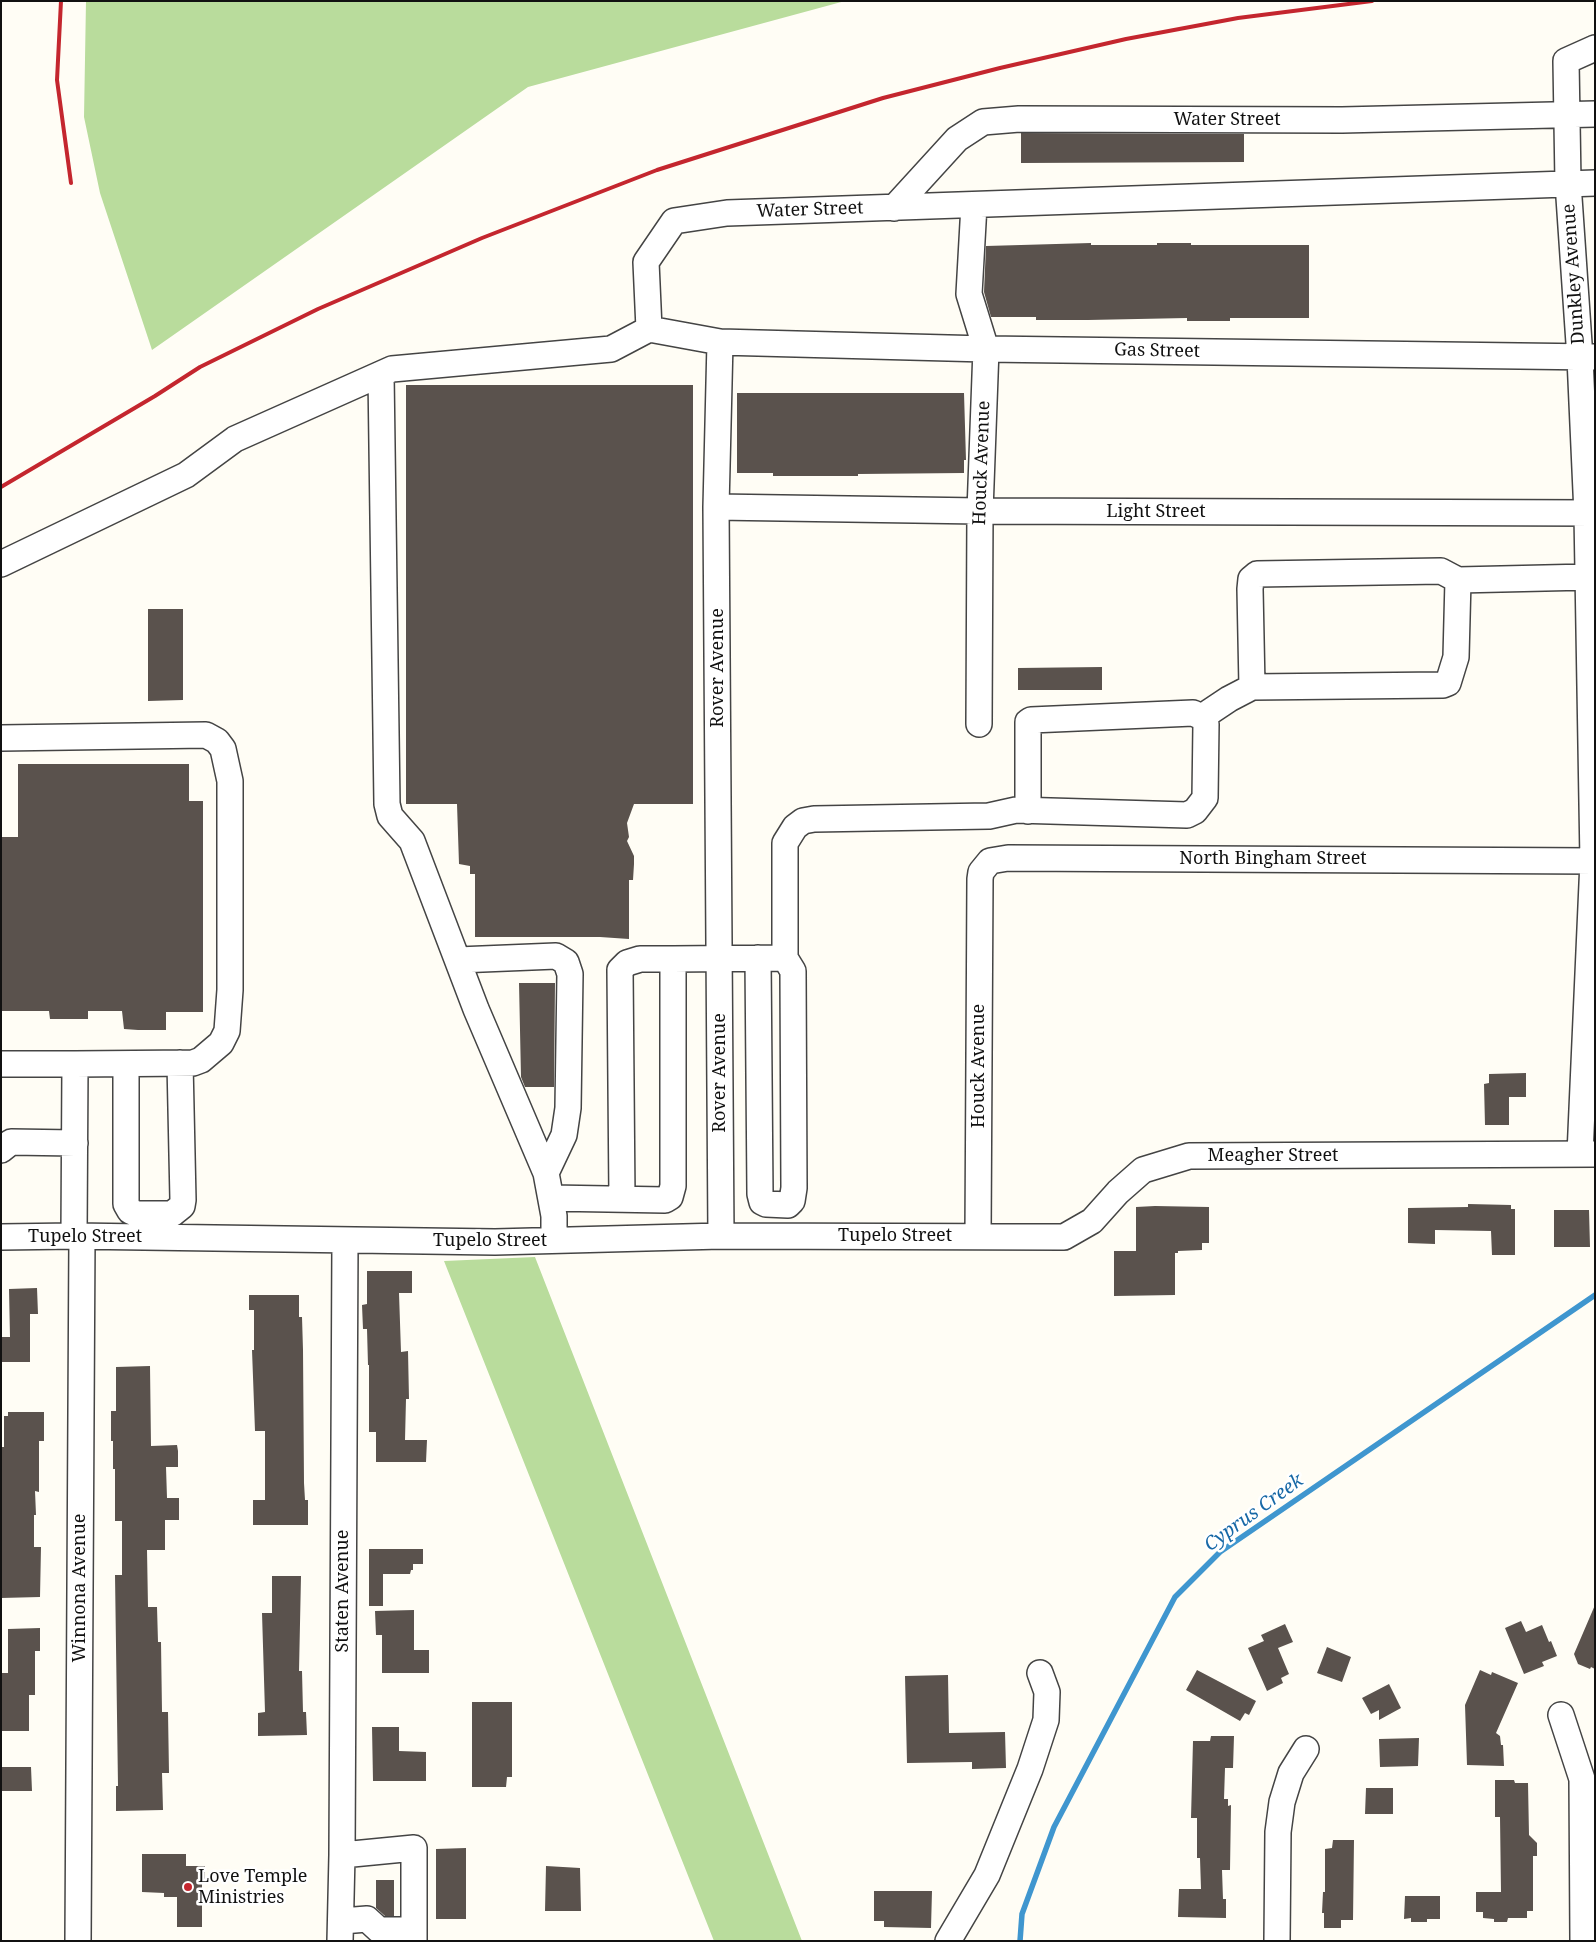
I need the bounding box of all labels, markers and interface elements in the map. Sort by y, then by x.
street label: Water Street [1173,109,1281,131]
street label: Water Street [756,197,864,223]
street label: Dunkley Avenue [1558,203,1590,345]
street label: Gas Street [1114,339,1200,363]
street label: Houck Avenue [969,400,995,526]
street label: Light Street [1106,501,1206,523]
street label: Rover Avenue [707,608,729,728]
street label: North Bingham Street [1179,848,1367,870]
street label: Houck Avenue [968,1004,990,1128]
street label: Rover Avenue [709,1013,731,1133]
street label: Meagher Street [1208,1145,1338,1167]
street label: Tupelo Street [838,1225,952,1247]
street label: Tupelo Street [28,1226,142,1248]
street label: Tupelo Street [433,1230,547,1252]
water label: Cyprus Creek [1200,1469,1308,1557]
street label: Winnona Avenue [69,1514,91,1662]
street label: Staten Avenue [332,1530,354,1652]
place label: Love Temple Ministries [198,1866,307,1908]
marker: Love Temple Ministries [182,1881,194,1893]

